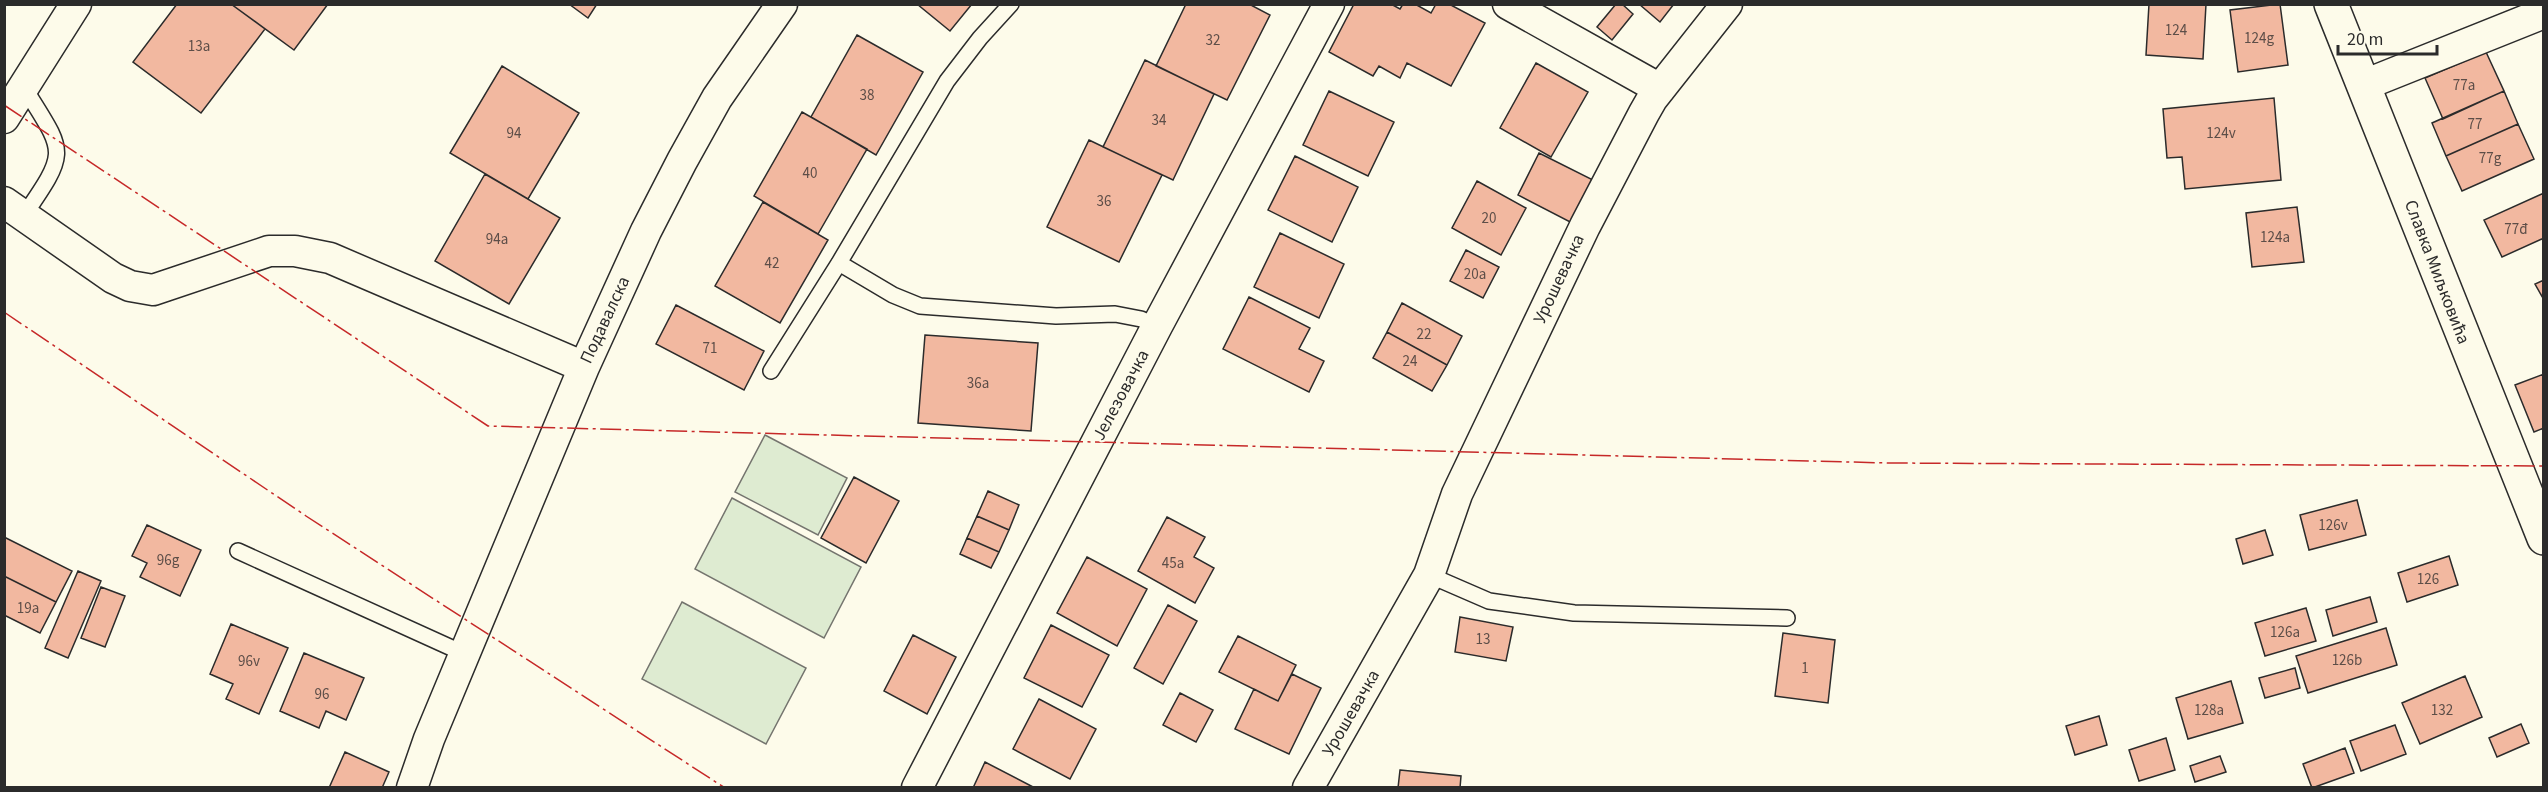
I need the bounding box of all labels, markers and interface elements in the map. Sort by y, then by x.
scale bar [2338,18,2437,56]
house number: 124 [2165,20,2188,41]
text: 20 m [2347,27,2383,52]
house number: 124g [2244,28,2274,49]
house number: 32 [1206,30,1220,51]
house number: 13a [188,36,210,57]
house number: 77a [2453,75,2475,96]
house number: 38 [860,85,874,106]
house number: 34 [1152,110,1167,131]
house number: 77 [2468,114,2482,135]
house number: 94 [507,123,522,144]
house number: 124v [2206,123,2236,144]
house number: 77g [2479,148,2502,169]
house number: 40 [803,163,817,184]
house number: 36 [1097,191,1111,212]
street label: Славка Миљковића [2398,196,2476,348]
house number: 20 [1482,208,1496,229]
house number: 77đ [2504,219,2528,240]
house number: 124a [2260,227,2290,248]
house number: 94a [486,229,508,250]
street label: Урошевачка [1527,230,1591,328]
house number: 42 [765,253,779,274]
house number: 20a [1464,264,1486,285]
street label: Подавалска [574,272,636,368]
house number: 22 [1417,324,1431,345]
house number: 71 [703,338,717,359]
street label: Јелезовачка [1087,345,1155,445]
house number: 24 [1403,351,1418,372]
house number: 36a [967,373,989,394]
house number: 126v [2318,515,2348,536]
house number: 96g [157,550,180,571]
house number: 45a [1162,553,1184,574]
house number: 126 [2417,569,2439,590]
house number: 19a [17,598,39,619]
house number: 126a [2270,622,2300,643]
house number: 13 [1476,629,1490,650]
house number: 126b [2332,650,2362,671]
house number: 96v [238,651,260,672]
house number: 1 [1801,658,1809,679]
street label: Урошевачка [1316,665,1386,761]
house number: 96 [315,684,329,705]
house number: 128a [2194,700,2224,721]
house number: 132 [2431,700,2453,721]

